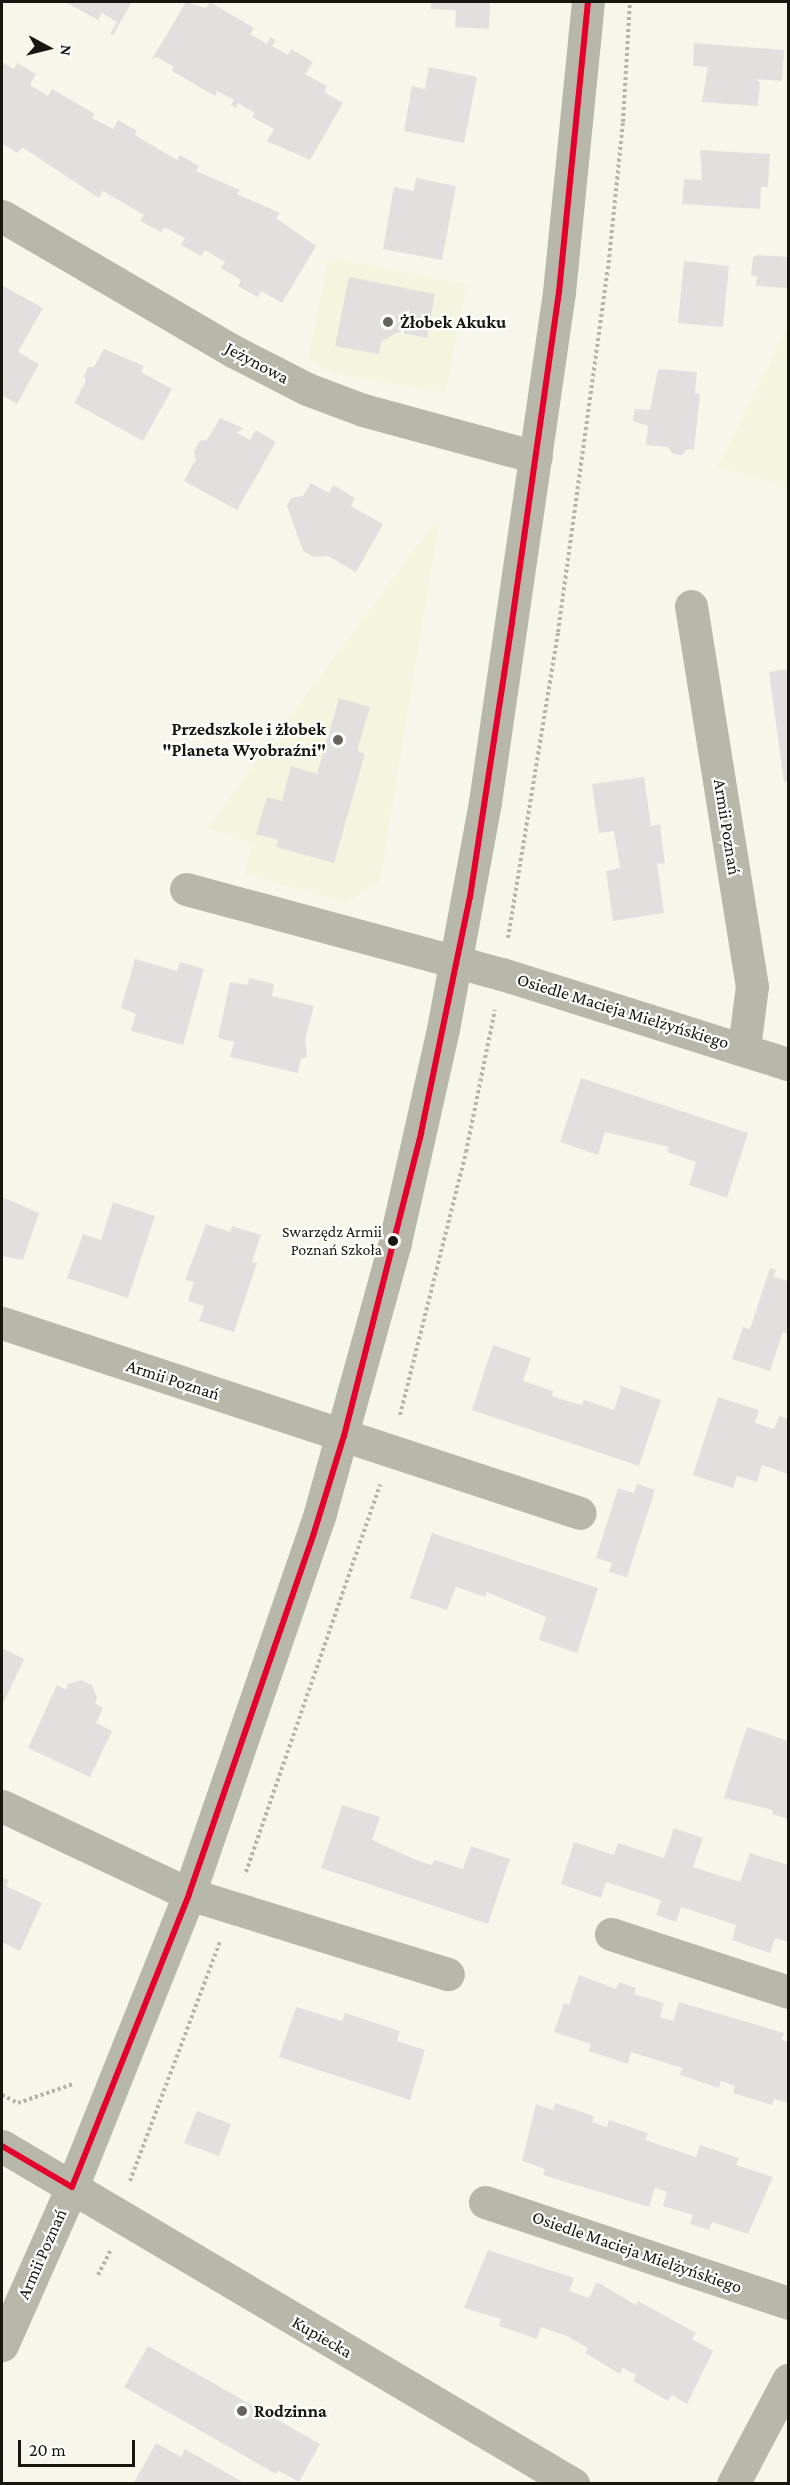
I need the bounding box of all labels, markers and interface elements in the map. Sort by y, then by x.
north arrow [18,18,78,78]
text: N [57,44,75,57]
place label: Żłobek Akuku [400,311,506,333]
marker: Żłobek Akuku [381,315,395,329]
street label: Jeżynowa [221,337,293,389]
place label: Przedszkole i żłobek "Planeta Wyobraźni" [162,719,326,762]
marker: Przedszkole i żłobek "Planeta Wyobraźni" [331,733,345,747]
street label: Armii Poznań [709,778,745,876]
street label: Osiedle Macieja Mielżyńskiego [514,968,732,1054]
place label: Swarzędz Armii Poznań Szkoła [282,1222,382,1260]
marker: Swarzędz Armii Poznań Szkoła [387,1235,399,1247]
street label: Armii Poznań [124,1355,222,1405]
street label: Armii Poznań [12,2205,72,2303]
street label: Osiedle Macieja Mielżyńskiego [529,2206,745,2298]
street label: Kupiecka [288,2311,356,2363]
place label: Rodzinna [254,2400,327,2422]
marker: Rodzinna [235,2404,249,2418]
scale bar [21,2428,138,2466]
text: 20 m [29,2440,66,2460]

